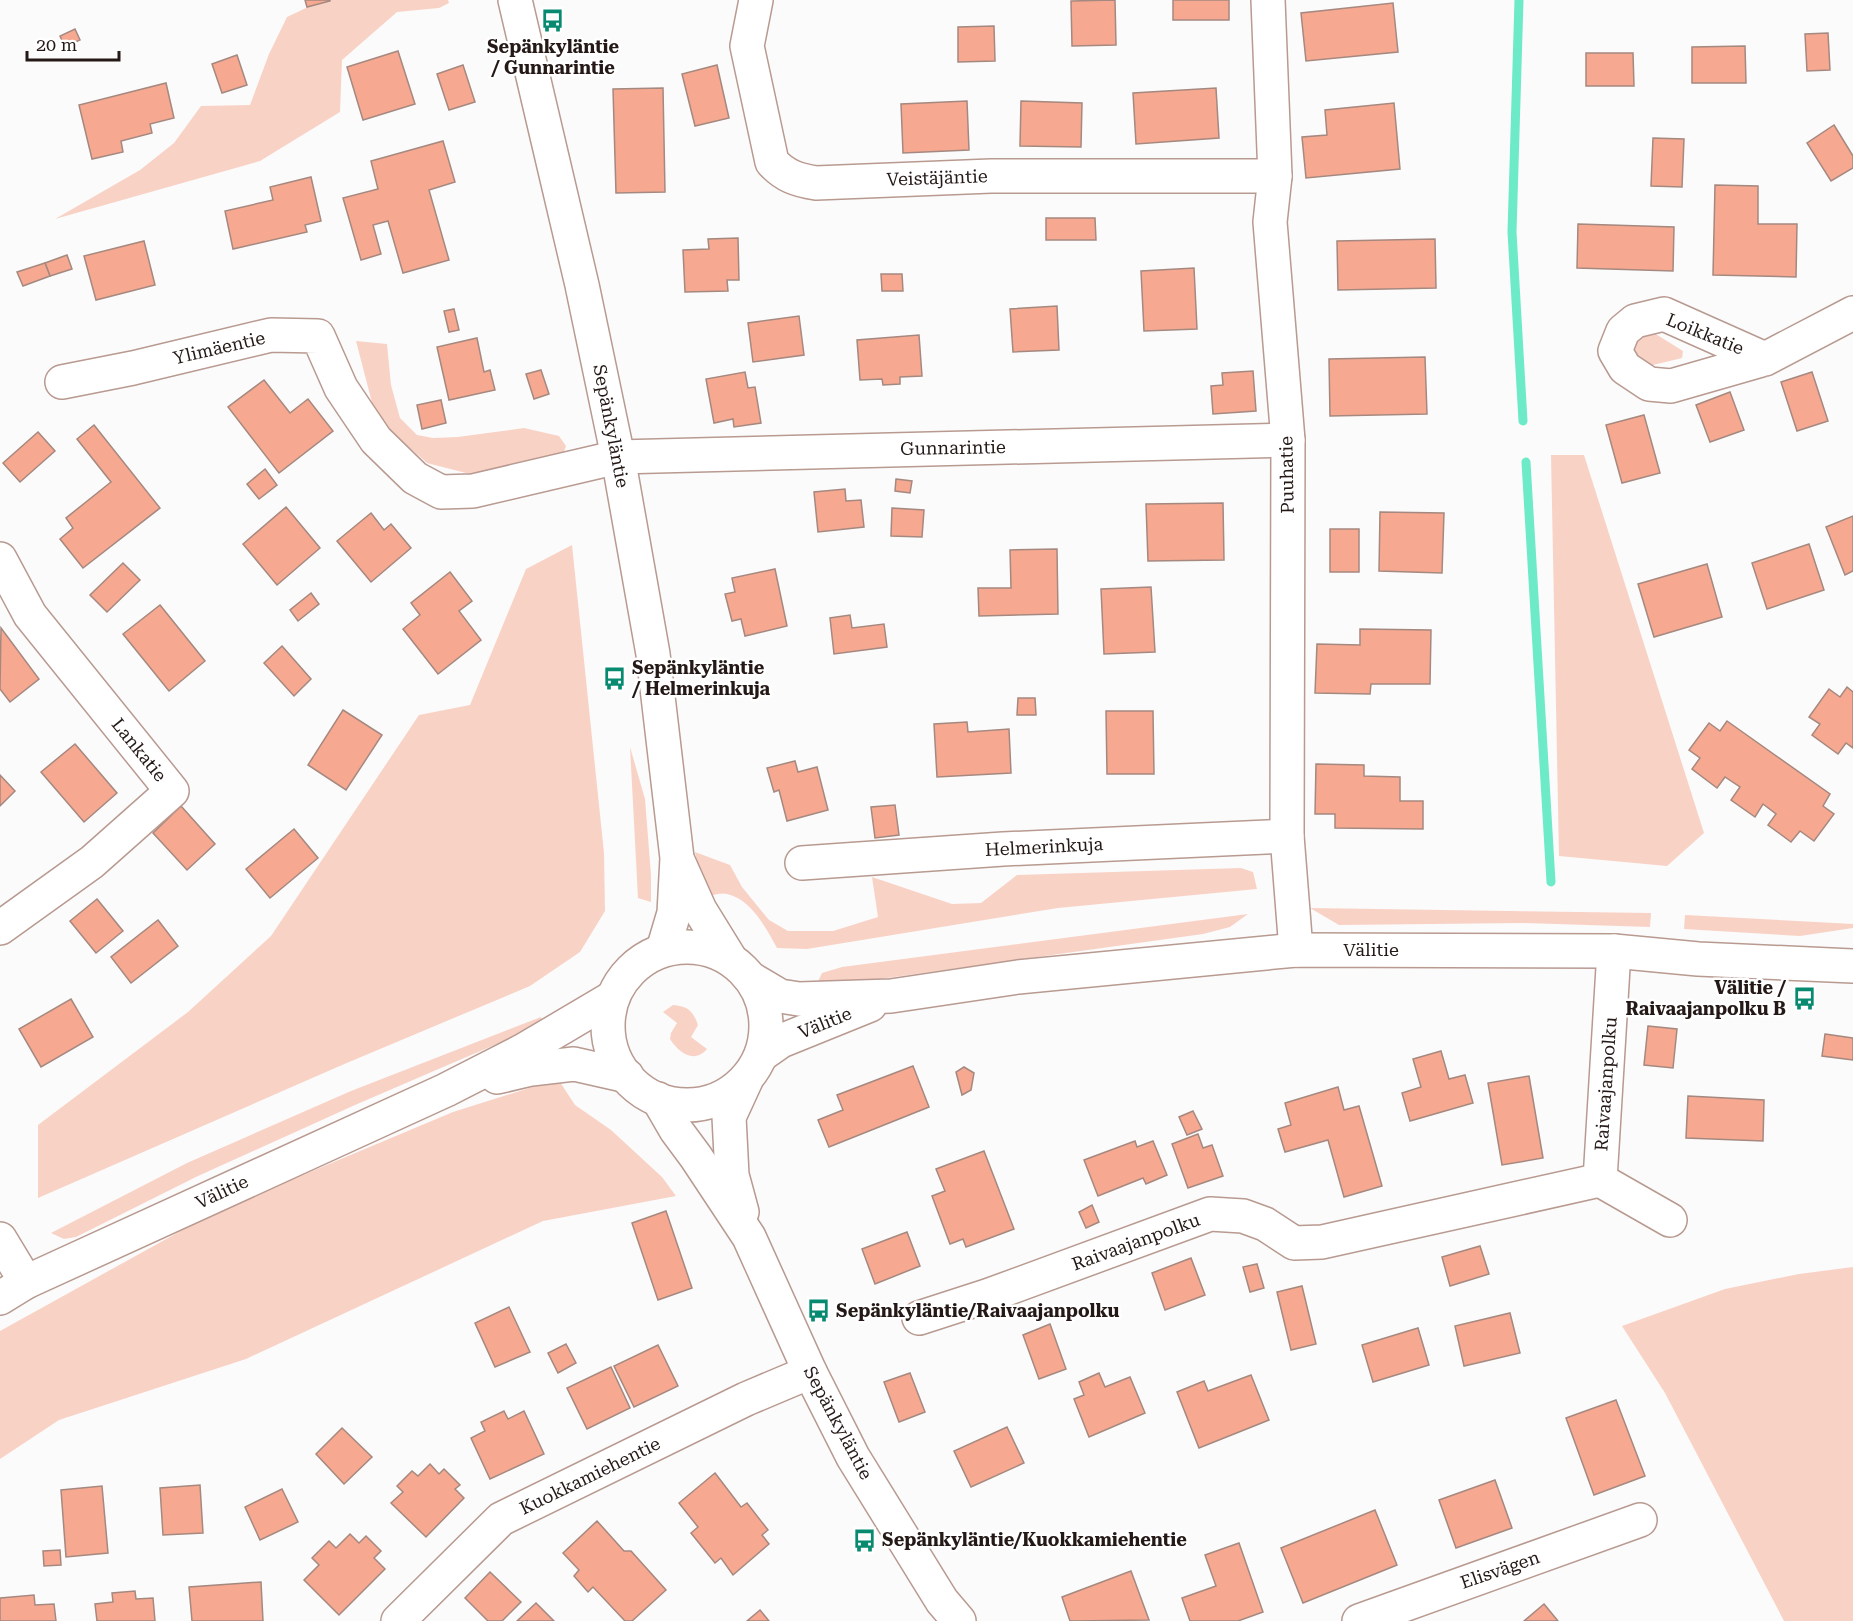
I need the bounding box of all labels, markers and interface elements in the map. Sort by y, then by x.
bus stop icon: Sepänkyläntie / Gunnarintie [540,8,566,34]
scale bar [27,24,118,62]
text: 20 m [36,34,77,55]
place label: Sepänkyläntie / Gunnarintie [487,36,620,78]
street label: Veistäjäntie [886,165,988,190]
street label: Loikkatie [1663,309,1747,359]
street label: Ylimäentie [171,327,267,368]
street label: Sepänkyläntie [589,362,634,489]
street label: Gunnarintie [900,436,1006,459]
street label: Puuhatie [1275,436,1298,514]
place label: Sepänkyläntie / Helmerinkuja [631,657,771,699]
bus stop icon: Sepänkyläntie / Helmerinkuja [601,665,627,691]
street label: Lankatie [108,714,171,786]
street label: Helmerinkuja [984,833,1104,860]
street label: Välitie [1343,939,1399,960]
place label: Välitie / Raivaajanpolku B [1625,977,1787,1019]
bus stop icon: Välitie / Raivaajanpolku B [1791,985,1817,1011]
street label: Välitie [795,1002,855,1043]
street label: Raivaajanpolku [1590,1016,1621,1152]
street label: Välitie [192,1170,251,1213]
street label: Raivaajanpolku [1069,1209,1203,1274]
bus stop icon: Sepänkyläntie/Raivaajanpolku [805,1298,831,1324]
place label: Sepänkyläntie/Raivaajanpolku [836,1300,1120,1321]
street label: Sepänkyläntie [800,1363,877,1483]
street label: Kuokkamiehentie [516,1432,664,1519]
bus stop icon: Sepänkyläntie/Kuokkamiehentie [851,1527,877,1553]
place label: Sepänkyläntie/Kuokkamiehentie [882,1529,1187,1550]
street label: Elisvägen [1457,1546,1543,1593]

